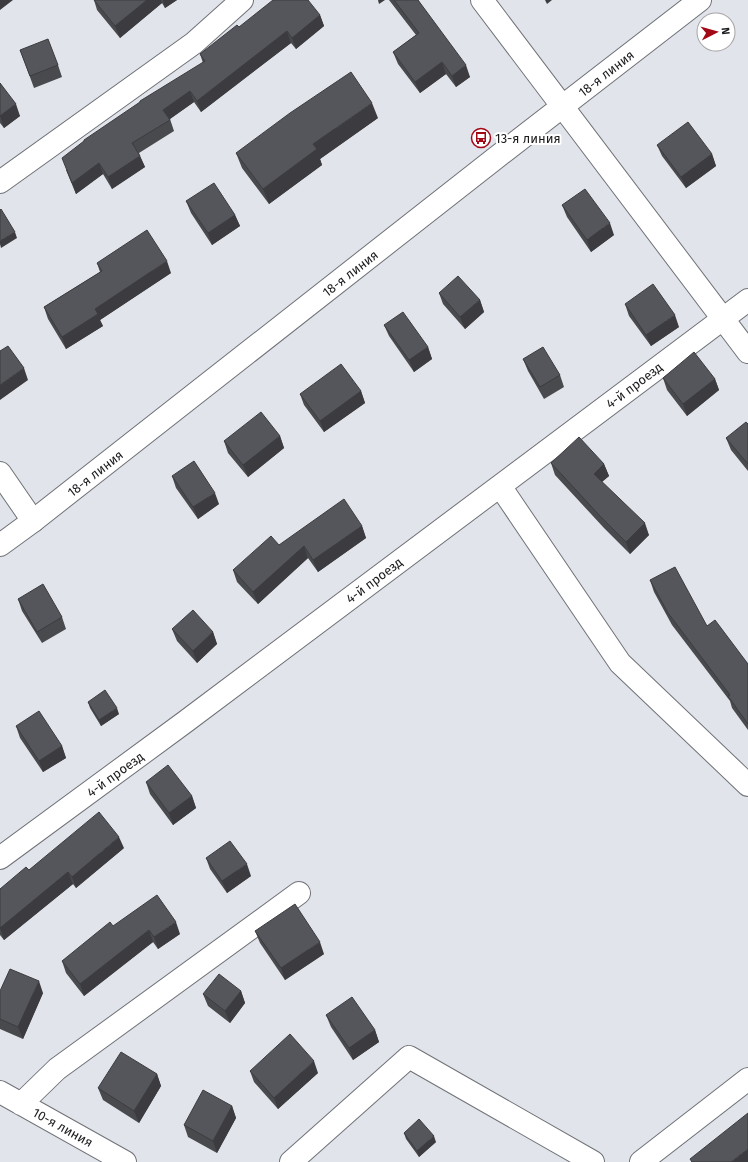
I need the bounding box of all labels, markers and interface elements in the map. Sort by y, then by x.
north arrow [696,12,736,52]
text: N [719,27,732,35]
street label: 18-я линия [576,47,637,100]
bus stop icon: 13-я линия [470,127,492,149]
place label: 13-я линия [495,131,561,146]
street label: 18-я линия [320,247,381,300]
street label: 4-й проезд [603,359,665,411]
street label: 18-я линия [65,447,126,500]
street label: 4-й проезд [343,554,405,606]
street label: 4-й проезд [84,749,147,800]
street label: 10-я линия [30,1105,95,1150]

